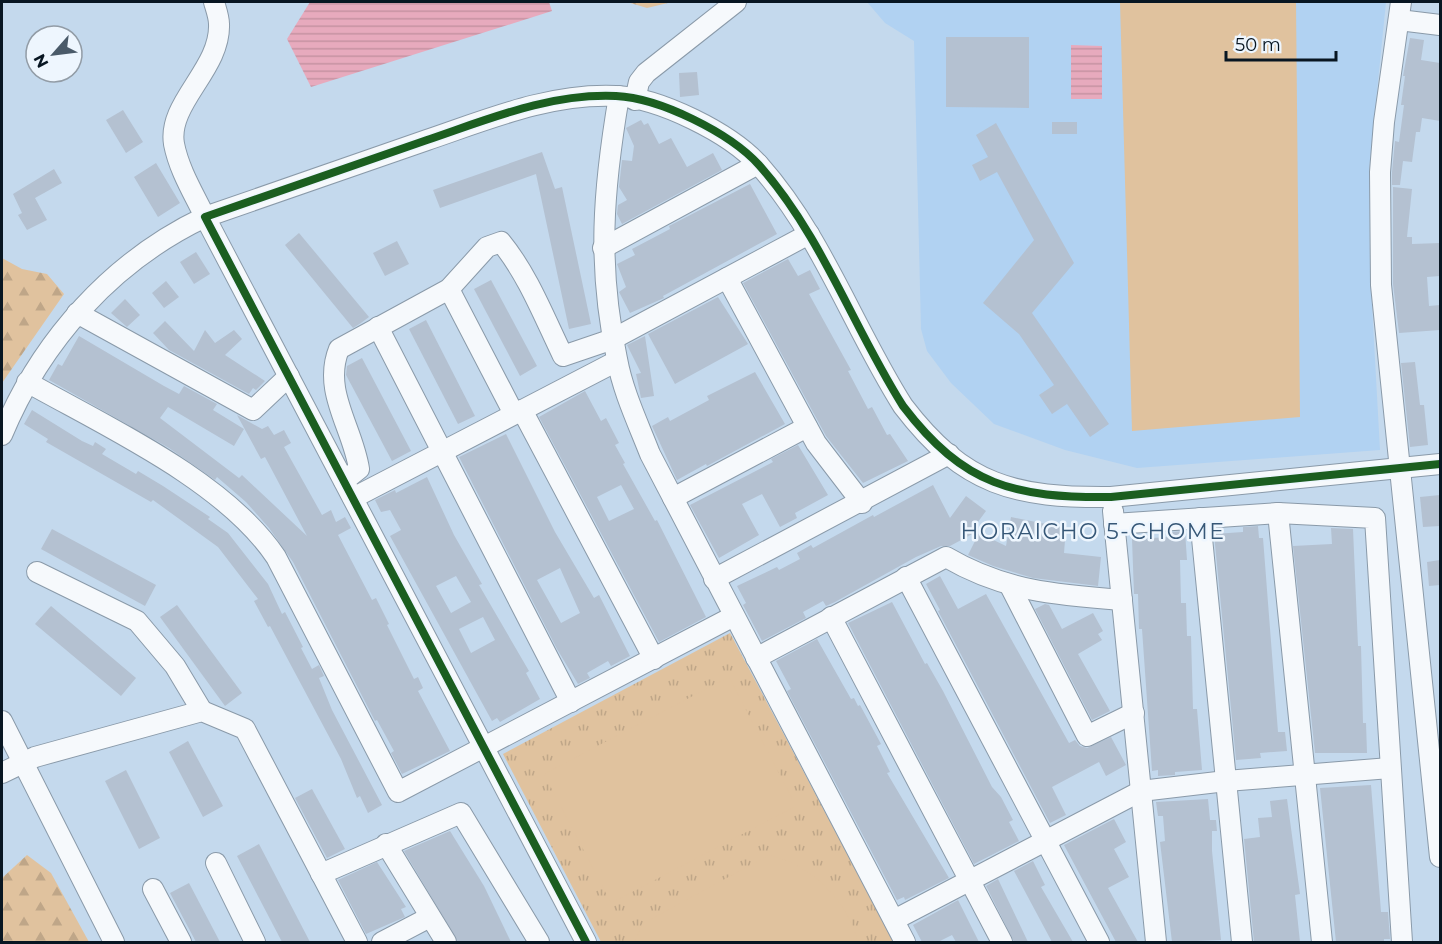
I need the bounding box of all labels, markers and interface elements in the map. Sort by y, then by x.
north arrow [24,24,84,84]
scale bar [1226,24,1336,62]
text: 50 m [1235,34,1281,56]
text: N [30,51,53,71]
district label: HORAICHO 5-CHOME [960,518,1226,545]

